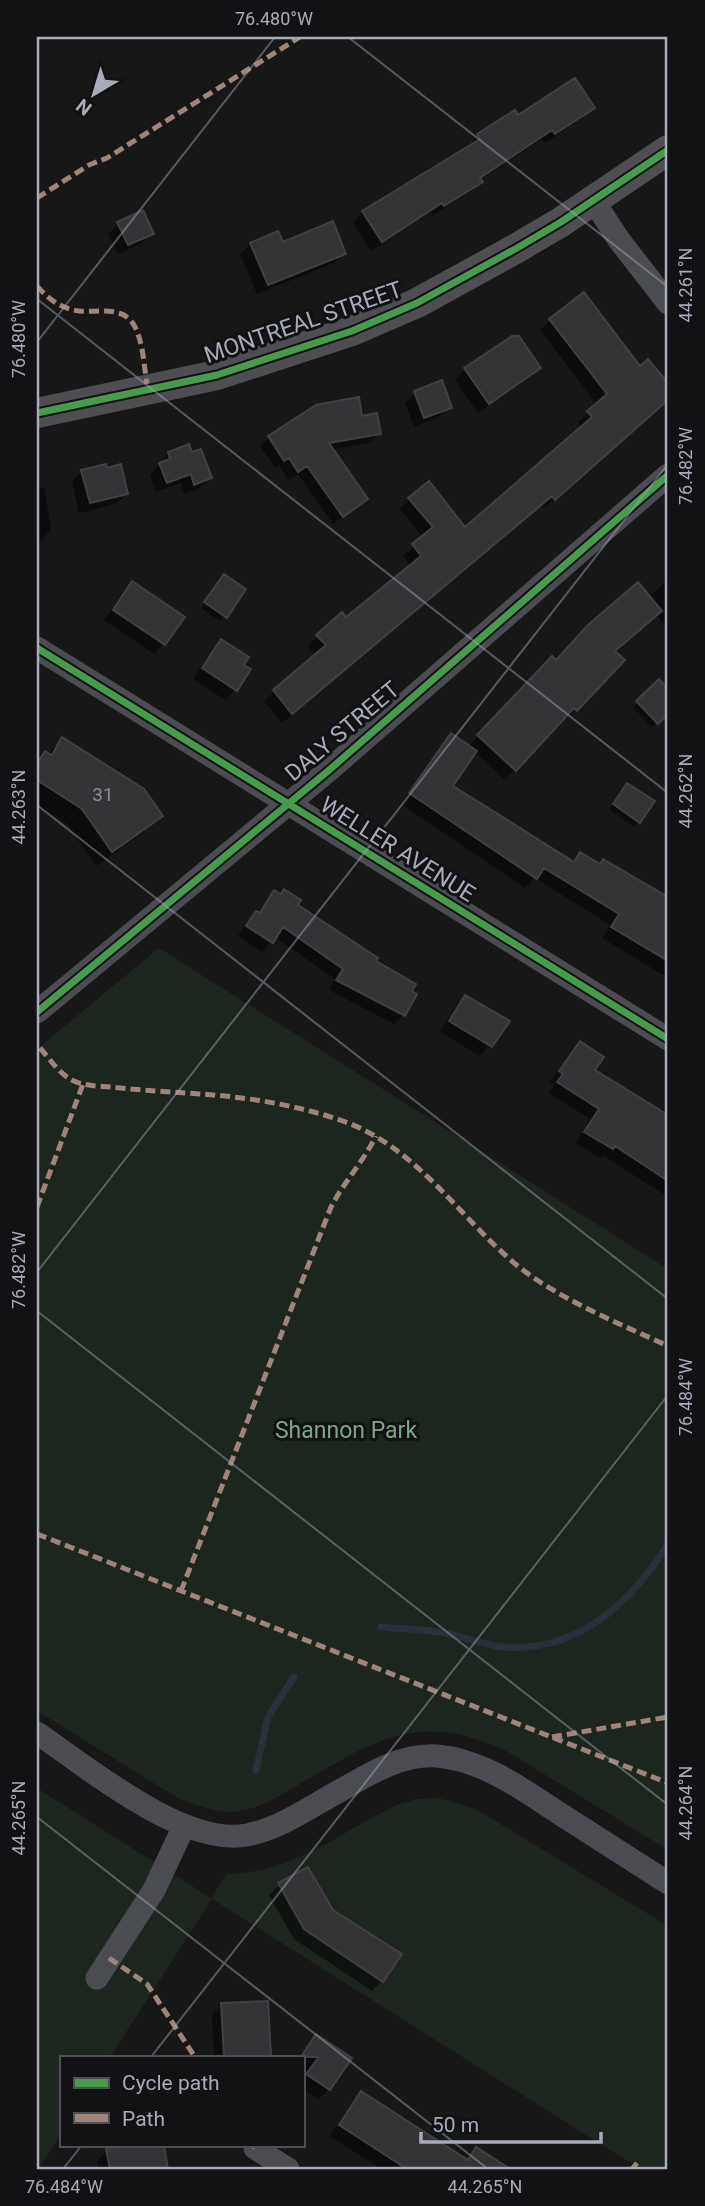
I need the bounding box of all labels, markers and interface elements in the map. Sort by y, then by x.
text: 76.480°W [235,8,313,29]
north arrow [60,60,130,130]
text: N [71,94,96,120]
text: 44.261°N [675,248,696,322]
street label: MONTREAL STREET [201,276,406,369]
text: 76.480°W [8,300,29,378]
text: 76.482°W [675,427,696,505]
street label: DALY STREET [280,676,405,787]
text: 44.262°N [675,754,696,828]
text: 44.263°N [8,770,29,844]
house number: 31 [92,783,114,806]
street label: WELLER AVENUE [315,791,480,908]
text: 76.482°W [8,1231,29,1309]
text: 76.484°W [675,1358,696,1436]
park label: Shannon Park [275,1417,417,1444]
text: 44.264°N [675,1766,696,1840]
text: 44.265°N [8,1781,29,1855]
legend [60,2056,304,2146]
text: Cycle path [122,2071,220,2095]
scale bar [421,2101,602,2145]
text: Path [122,2107,165,2131]
text: 50 m [432,2113,479,2137]
text: 76.484°W [25,2176,103,2197]
text: 44.265°N [448,2176,522,2197]

